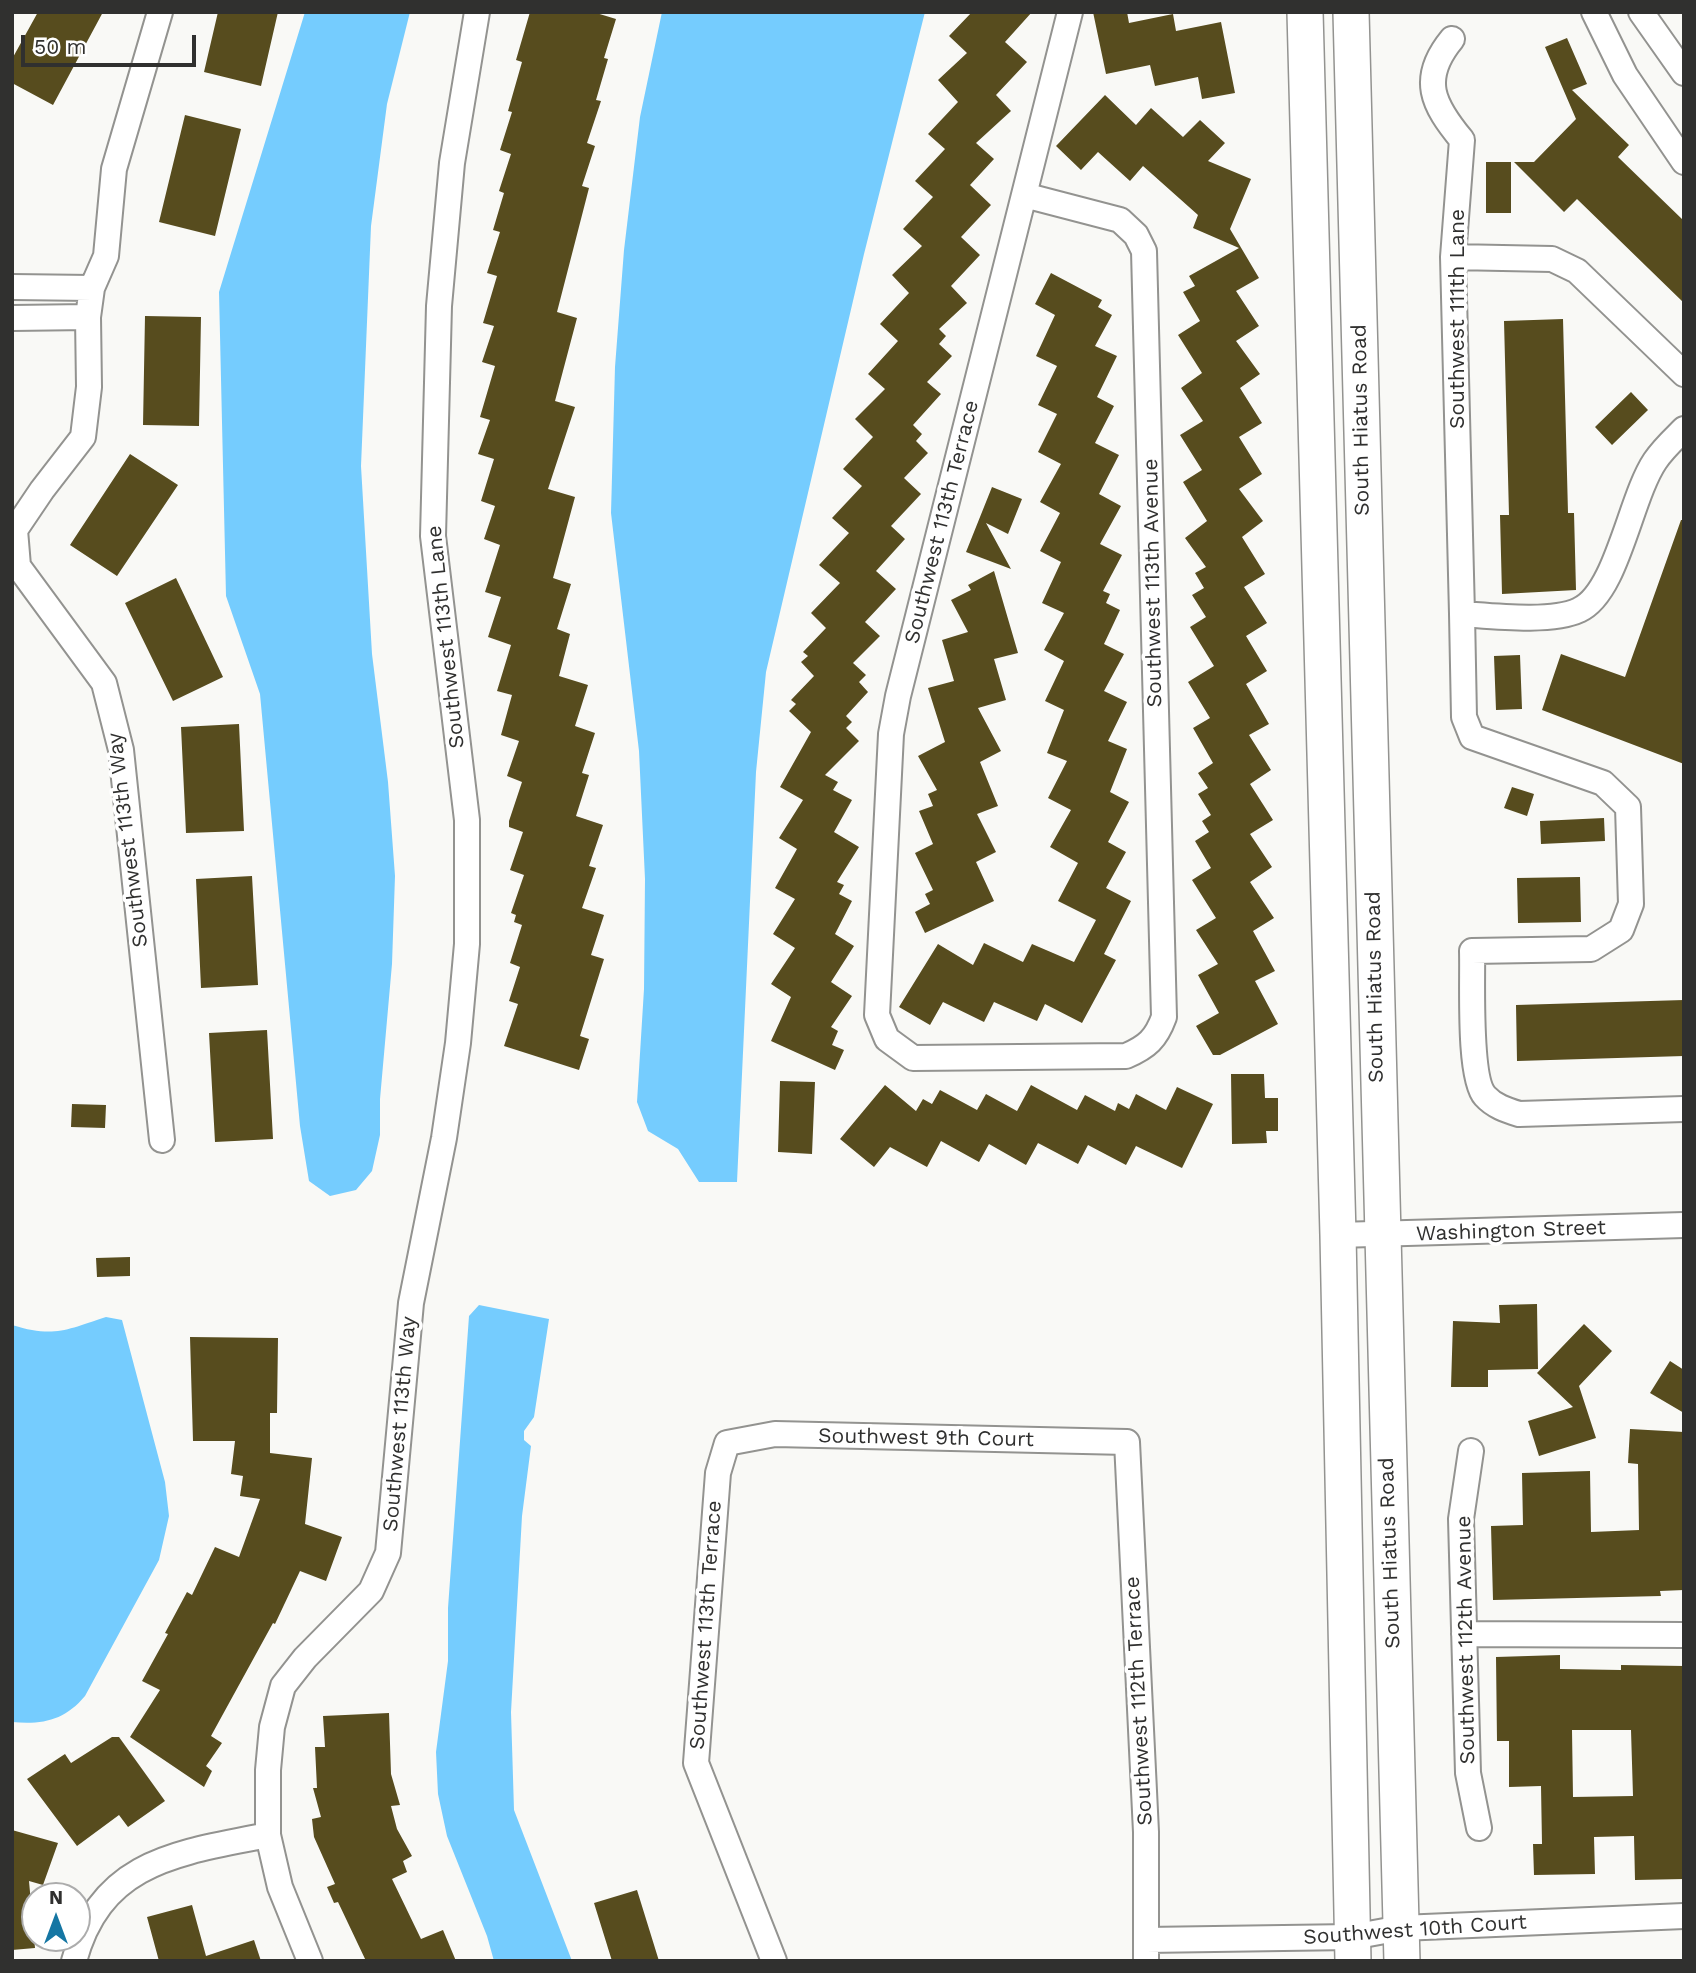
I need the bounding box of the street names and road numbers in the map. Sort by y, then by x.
street label: Southwest 111th Lane [1445,209,1471,429]
street label: South Hiatus Road [1347,324,1375,516]
street label: Southwest 113th Terrace [900,398,984,646]
street label: Southwest 113th Avenue [1138,458,1168,708]
street label: Southwest 113th Lane [422,524,470,750]
street label: Southwest 113th Way [102,731,154,949]
street label: South Hiatus Road [1361,891,1389,1083]
street label: Washington Street [1416,1215,1606,1247]
street label: Southwest 113th Way [378,1315,422,1533]
street label: Southwest 9th Court [818,1424,1034,1452]
street label: South Hiatus Road [1374,1457,1406,1649]
street label: Southwest 113th Terrace [685,1500,727,1750]
street label: Southwest 112th Avenue [1451,1515,1481,1765]
street label: Southwest 112th Terrace [1120,1576,1158,1826]
street label: Southwest 10th Court [1302,1910,1528,1950]

